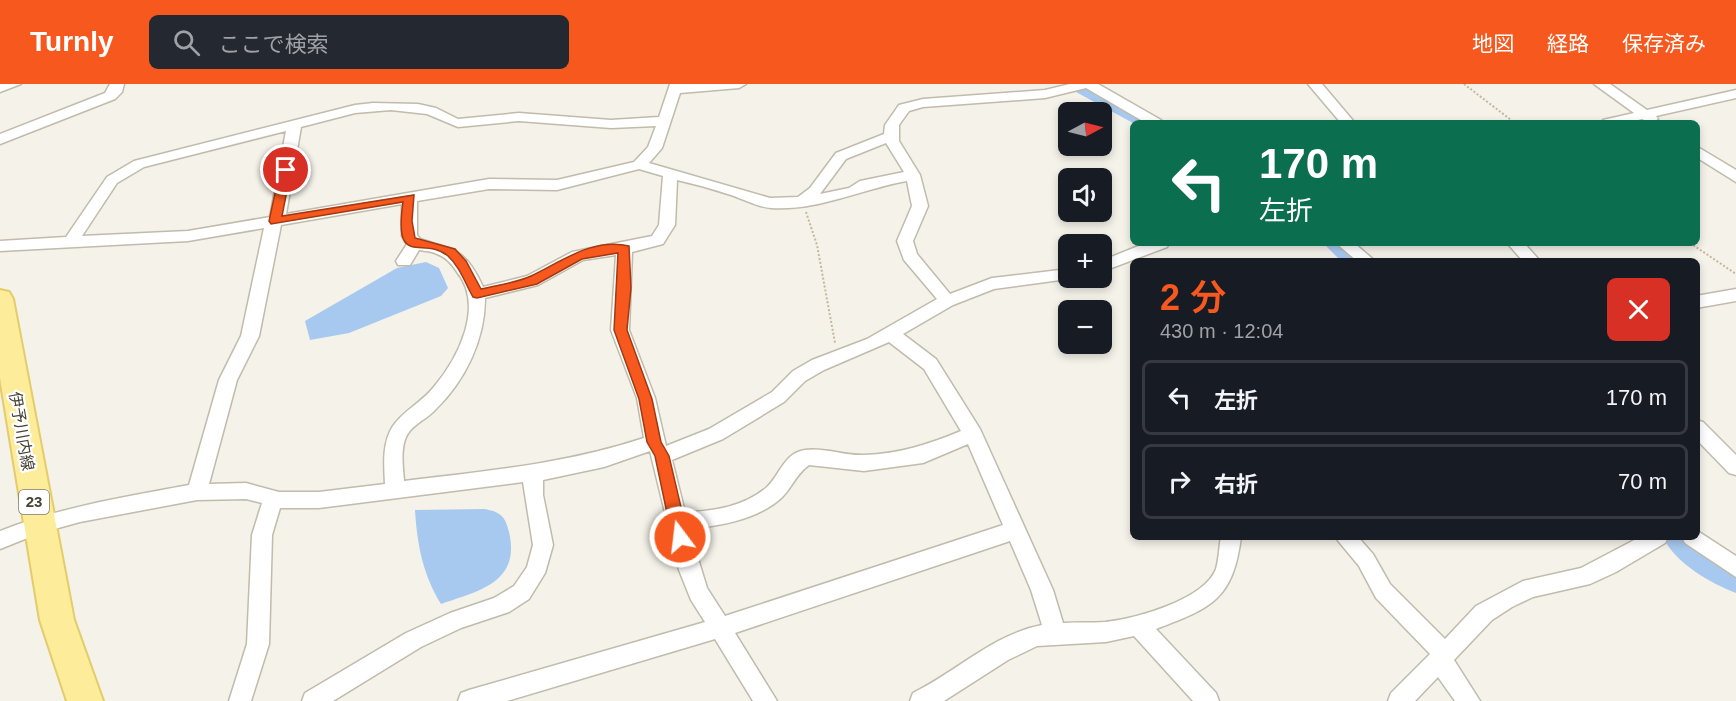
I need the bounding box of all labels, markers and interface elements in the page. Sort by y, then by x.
search box [149,15,569,69]
text: Turnly [30,26,113,57]
icon: search [170,26,203,59]
text: ここで検索 [218,32,329,57]
text: 地図 [1472,32,1514,55]
text: 経路 [1547,32,1589,55]
text: 保存済み [1622,32,1706,55]
north arrow [1058,102,1112,156]
map controls [1058,102,1112,354]
text: 170 m [1259,140,1378,187]
pin [260,144,311,195]
icon: left [1160,144,1238,222]
icon: arrive [269,153,302,186]
button: sound [1058,168,1112,222]
text: 左折 [1259,196,1313,226]
button: + [1058,234,1112,288]
text: 2 分 [1160,277,1226,318]
button: close [1607,278,1670,341]
button: − [1058,300,1112,354]
text: 430 m · 12:04 [1160,320,1283,342]
icon: left [1163,381,1196,414]
text: 170 m [1606,385,1667,410]
text: 左折 [1214,388,1258,413]
street label: 伊予川内線 [6,390,37,472]
icon: right [1163,465,1196,498]
text: 70 m [1618,469,1667,494]
text: 右折 [1214,472,1258,497]
road number: 23 [19,490,49,514]
position arrow [648,505,712,569]

